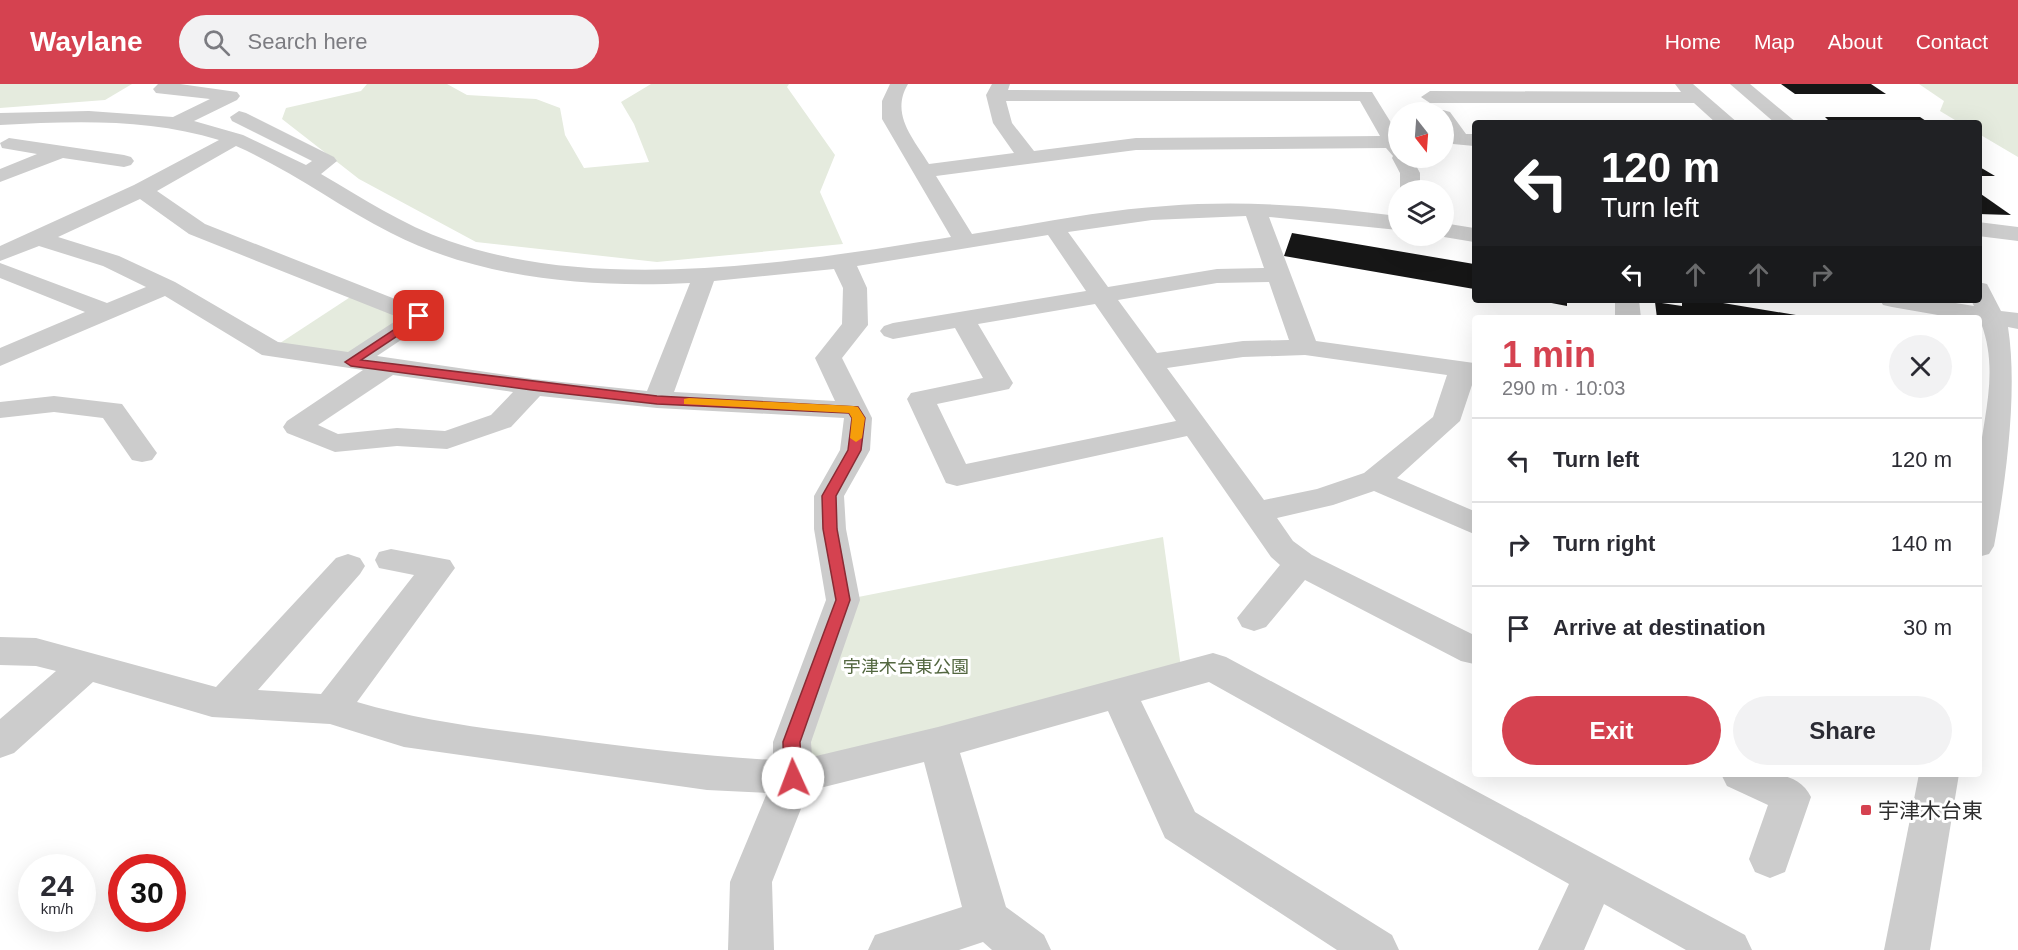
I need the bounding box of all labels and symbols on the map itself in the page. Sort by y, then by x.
north arrow [1388,102,1454,168]
pin [393,290,444,341]
park label: 宇津木台東公園 [843,657,969,677]
position arrow [761,746,825,810]
place label: 宇津木台東 [1878,799,1983,822]
marker: 宇津木台東 [1859,803,1873,817]
speed limit sign: 30 [108,854,186,932]

